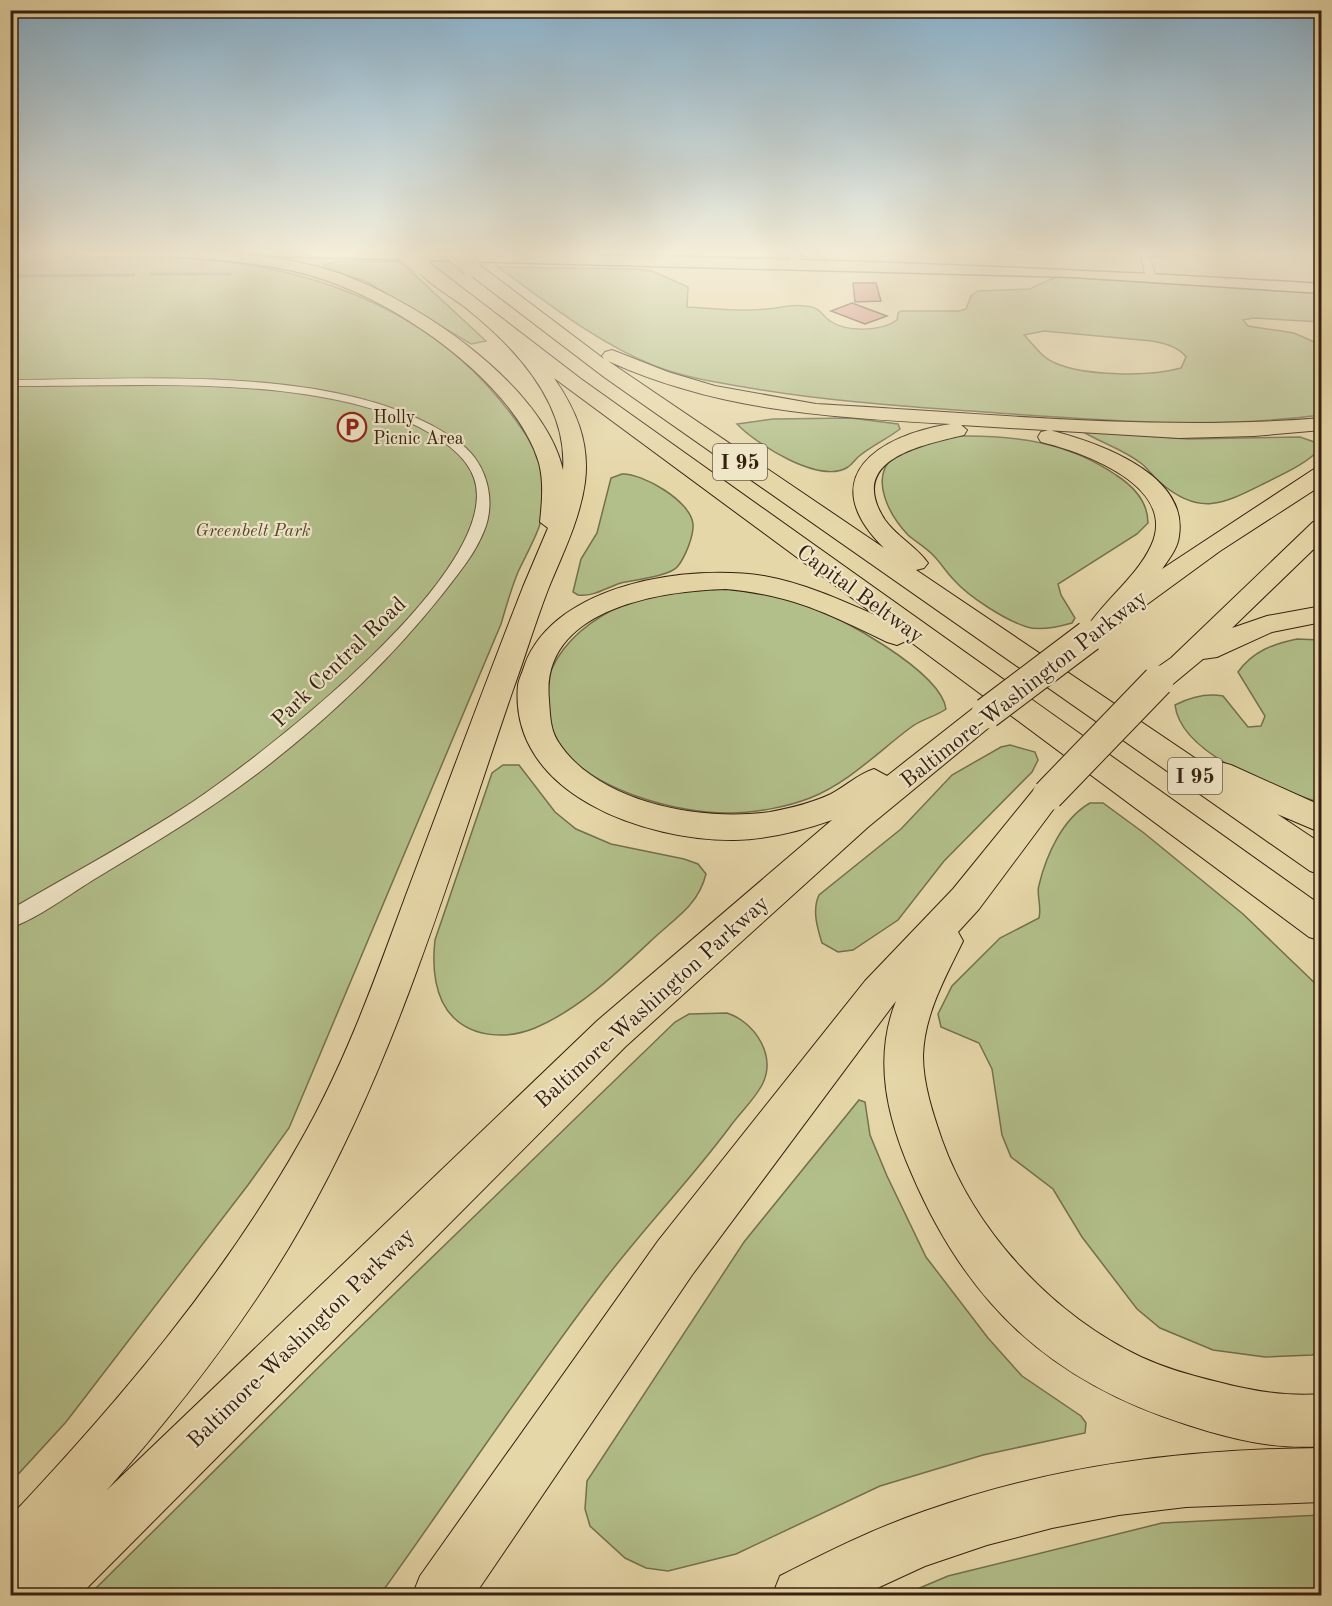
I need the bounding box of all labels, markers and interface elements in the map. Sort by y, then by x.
place label: Holly Picnic Area [373,409,464,448]
parking icon: Holly Picnic Area [336,411,368,443]
road number: I 95 [713,444,767,480]
park label: Greenbelt Park [195,522,311,540]
street label: Capital Beltway [792,541,928,648]
street label: Baltimore-Washington Parkway [897,587,1152,792]
street label: Park Central Road [268,593,411,732]
road number: I 95 [1168,758,1222,794]
street label: Baltimore-Washington Parkway [531,892,774,1113]
street label: Baltimore-Washington Parkway [184,1224,419,1453]

